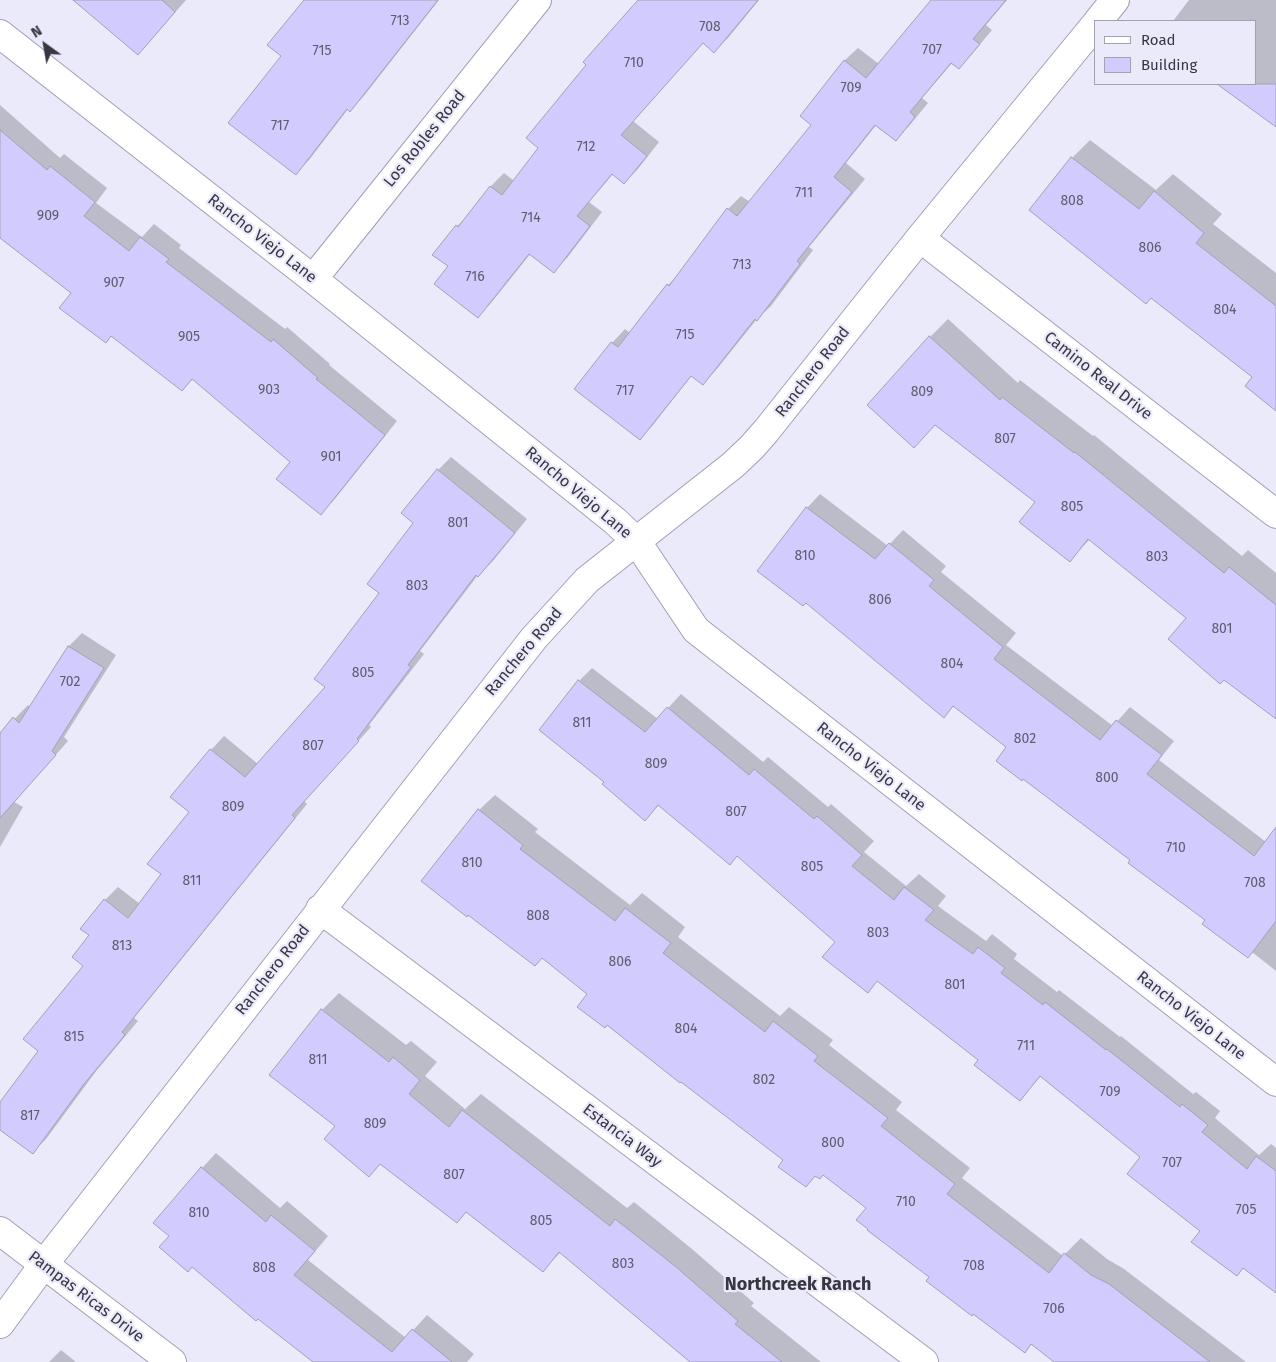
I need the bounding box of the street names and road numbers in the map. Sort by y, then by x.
street label: Los Robles Road [380,87,470,191]
street label: Rancho Viejo Lane [204,190,320,288]
street label: Ranchero Road [772,323,854,421]
street label: Camino Real Drive [1040,328,1156,424]
street label: Rancho Viejo Lane [521,443,635,543]
street label: Ranchero Road [481,604,567,700]
street label: Rancho Viejo Lane [813,718,929,816]
street label: Ranchero Road [232,921,314,1019]
street label: Rancho Viejo Lane [1133,967,1249,1065]
street label: Estancia Way [579,1100,665,1172]
street label: Pampas Ricas Drive [24,1247,148,1347]

